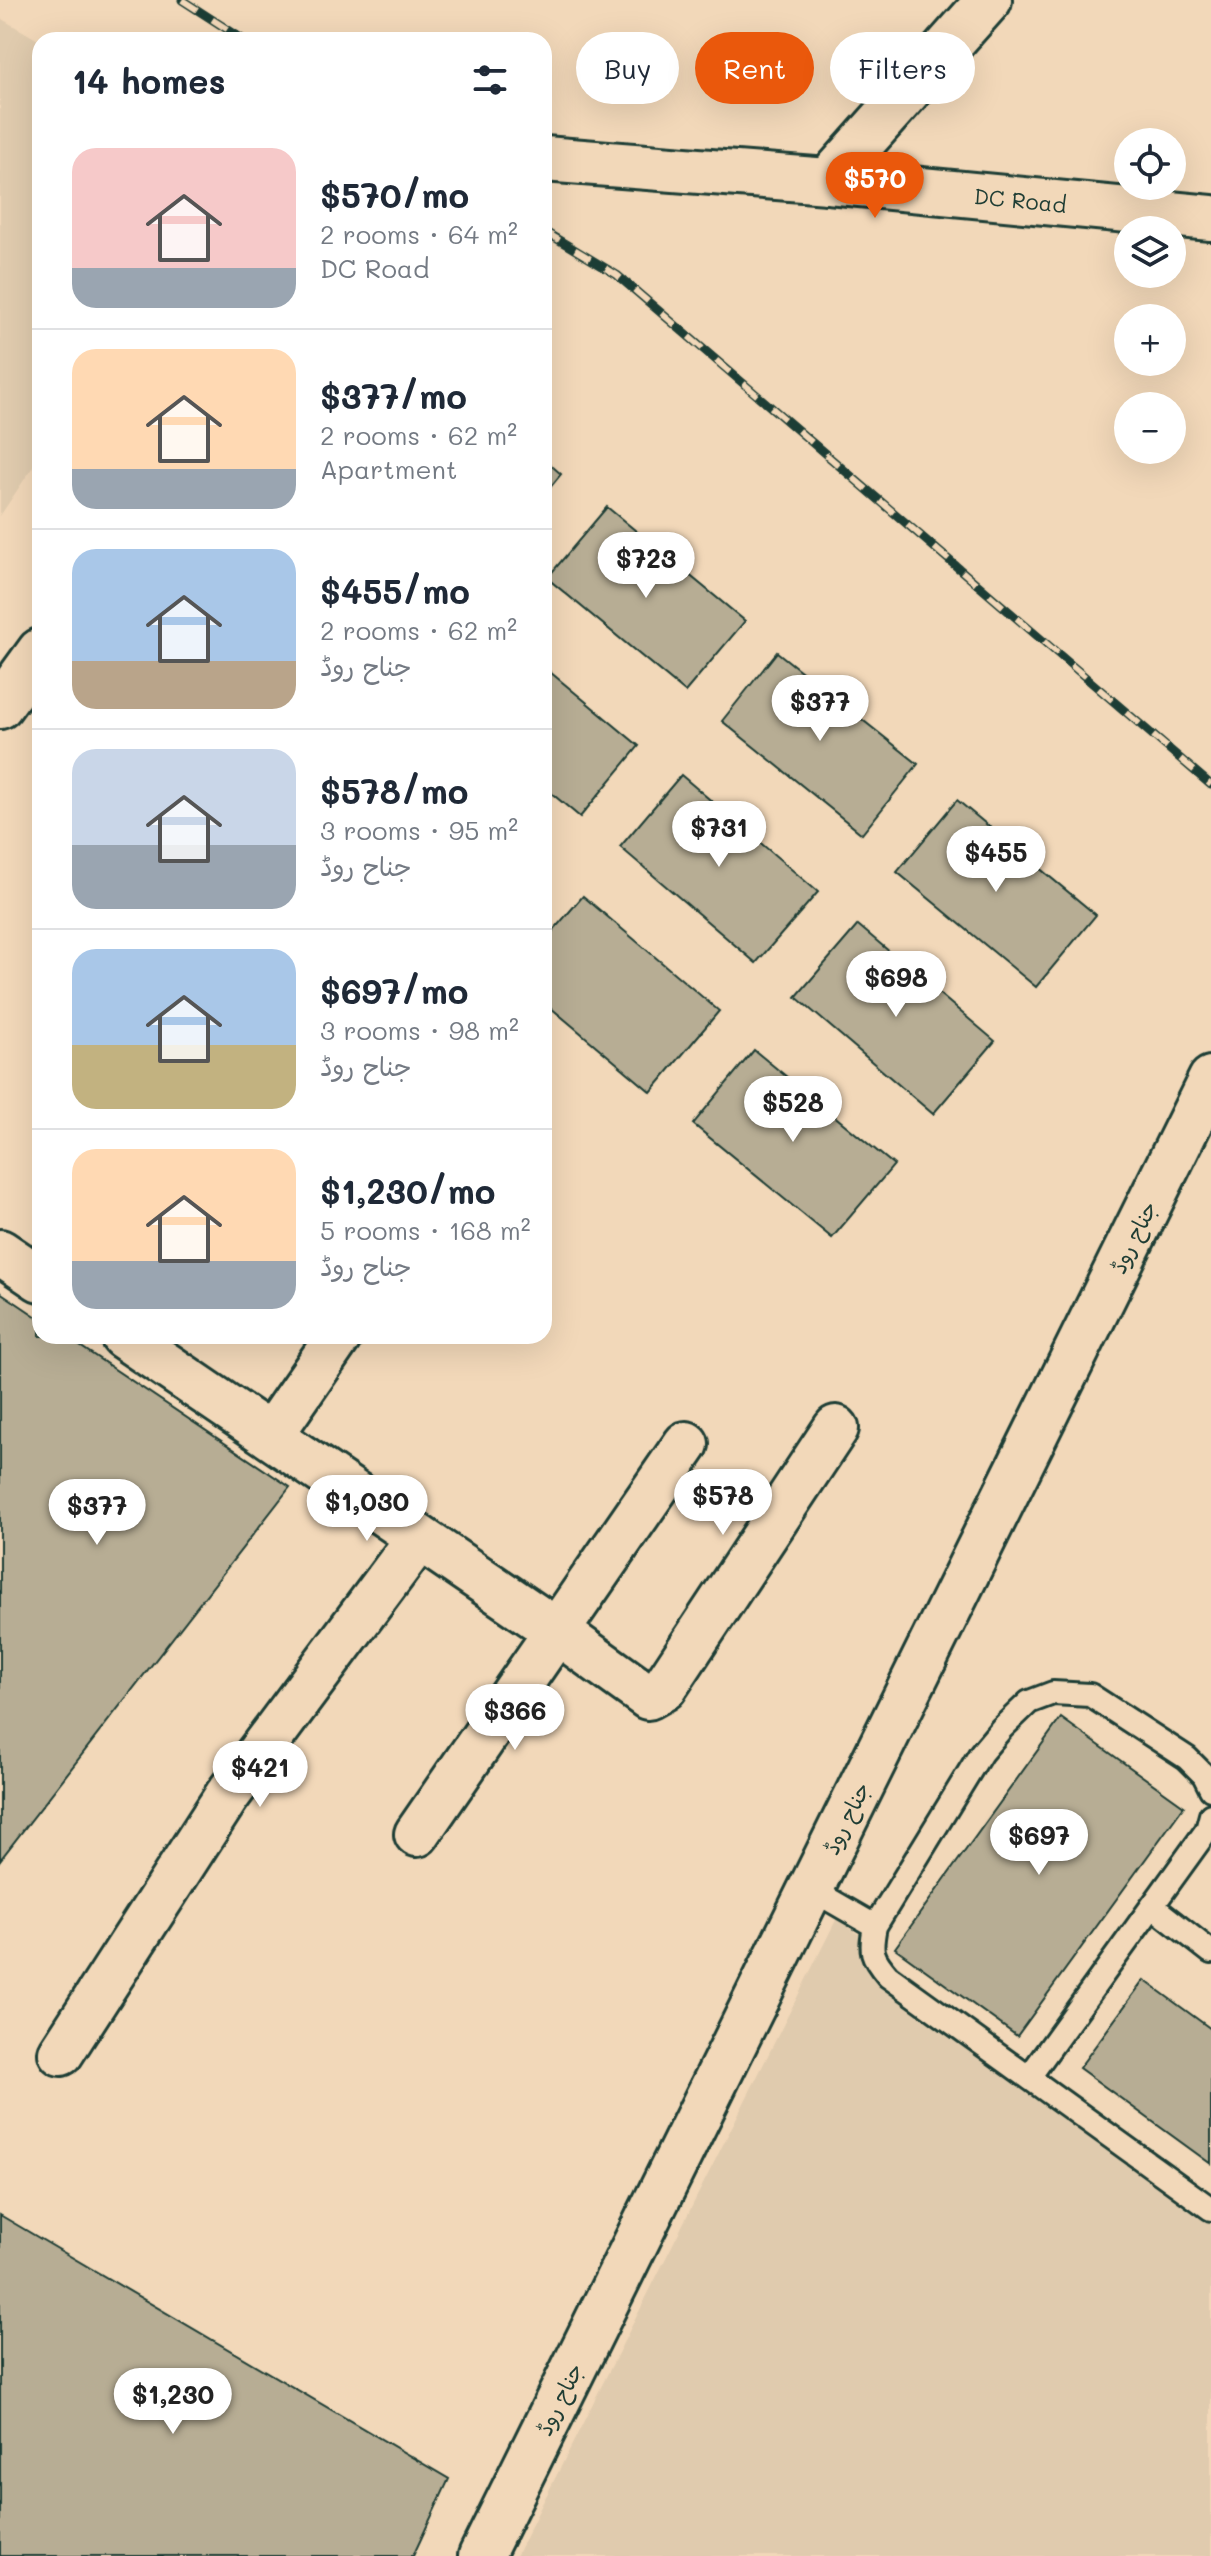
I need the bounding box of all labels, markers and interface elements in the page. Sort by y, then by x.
chip: Buy [576,32,679,104]
chip: Rent [695,32,814,104]
chip: Filters [830,32,975,104]
text: 14 homes [72,58,226,103]
icon: filters [468,58,512,102]
map controls [1114,128,1186,464]
button: locate [1114,128,1186,200]
pin: $570 [828,152,922,220]
text: $570 [844,161,906,195]
text: $570/mo [320,172,469,217]
icon: home [136,180,232,276]
street label: DC Road [973,181,1068,218]
button: layers [1114,216,1186,288]
text: 2 rooms · 64 m² [320,217,518,251]
text: DC Road [320,251,430,285]
button: + [1114,304,1186,376]
text: $377/mo [320,373,467,418]
icon: home [136,381,232,477]
button: − [1114,392,1186,464]
text: 2 rooms · 62 m² [320,418,517,452]
text: Apartment [320,452,457,486]
pin: $723 [599,532,693,600]
text: $723 [616,541,676,575]
text: $455/mo [320,568,470,613]
icon: home [136,581,232,677]
text: 2 rooms · 62 m² [320,613,517,647]
text: جناح روڈ [320,649,411,683]
pin: $377 [773,675,867,743]
text: $377 [790,684,850,718]
text: $578/mo [320,768,468,813]
icon: home [136,781,232,877]
pin: $731 [672,801,766,869]
text: $731 [690,810,748,844]
text: 3 rooms · 95 m² [320,813,518,847]
pin: $455 [949,826,1043,894]
text: $455 [965,835,1027,869]
text: جناح روڈ [320,849,411,883]
pin: $698 [849,951,943,1019]
text: $698 [864,960,928,994]
text: $697/mo [320,968,468,1013]
icon: home [136,981,232,1077]
text: 3 rooms · 98 m² [320,1013,519,1047]
text: جناح روڈ [320,1049,411,1083]
pin: $528 [746,1076,840,1144]
text: $528 [762,1085,824,1119]
text: $1,230/mo [320,1168,495,1213]
icon: home [136,1181,232,1277]
street label: جناح روڈ [1103,1196,1164,1279]
text: 5 rooms · 168 m² [320,1213,531,1247]
text: جناح روڈ [320,1249,411,1283]
pin: $578 [676,1469,770,1537]
pin: $1,030 [302,1475,432,1543]
text: $578 [692,1478,754,1512]
pin: $377 [50,1479,144,1547]
text: $1,030 [325,1484,409,1518]
text: $377 [67,1488,127,1522]
pin: $366 [468,1684,562,1752]
text: $366 [483,1693,547,1727]
pin: $421 [213,1741,307,1809]
text: $421 [231,1750,289,1784]
street label: جناح روڈ [816,1777,877,1860]
pin: $697 [992,1809,1086,1877]
text: $697 [1008,1818,1070,1852]
street label: جناح روڈ [529,2358,590,2441]
pin: $1,230 [108,2368,238,2436]
text: $1,230 [132,2377,214,2411]

